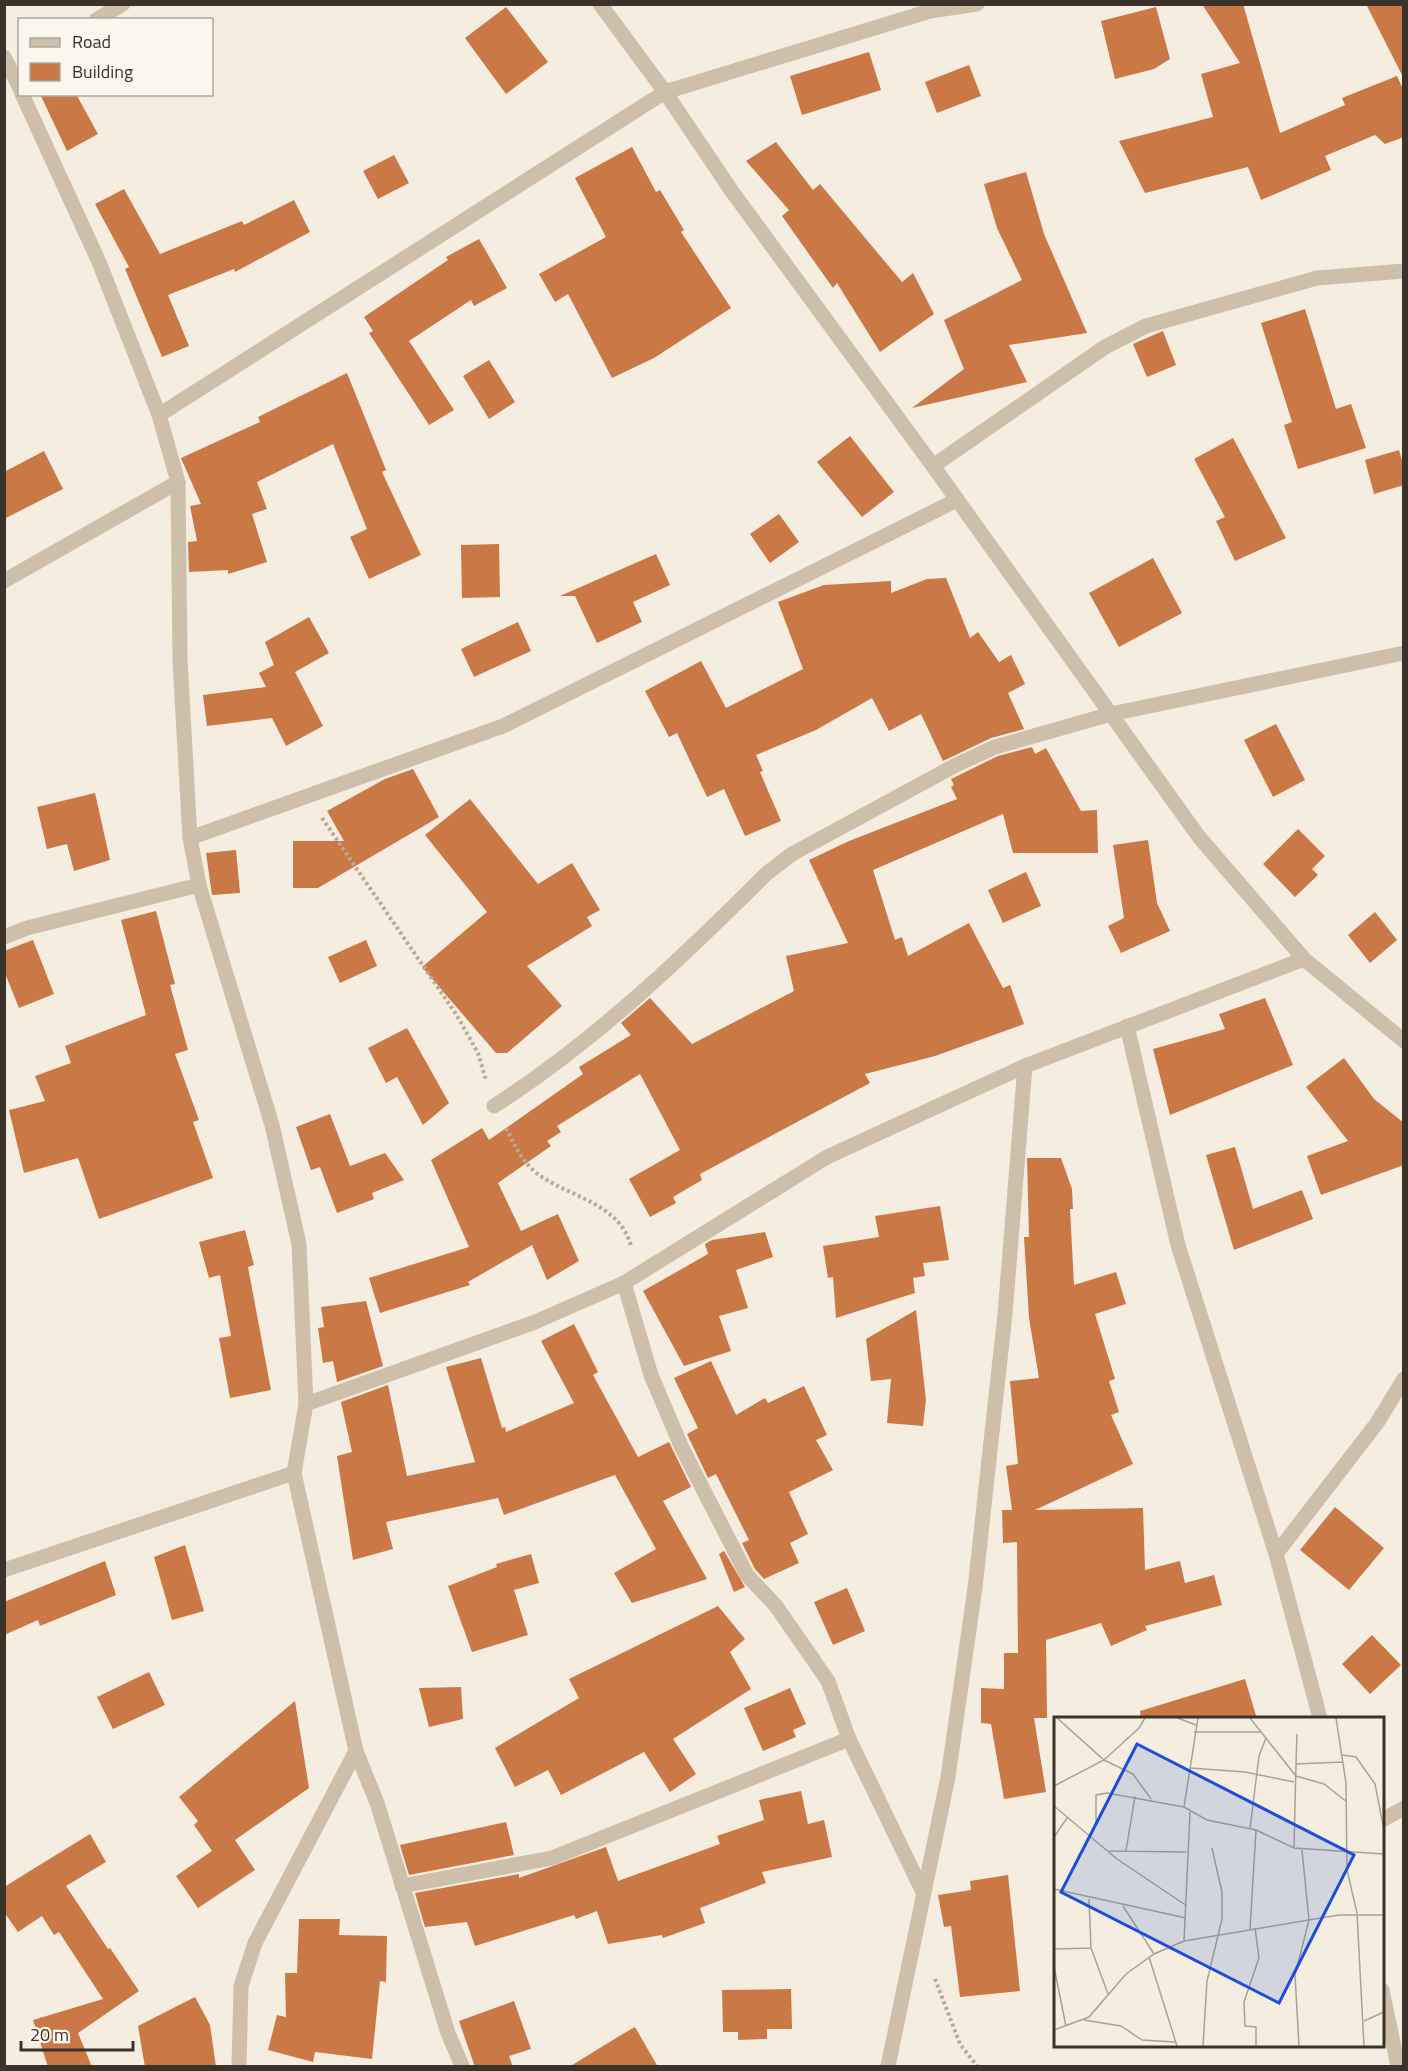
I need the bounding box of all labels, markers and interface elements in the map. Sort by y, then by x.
legend [18,18,213,96]
text: Road [72,28,111,55]
text: Building [72,58,133,85]
inset map [1054,1717,1384,2047]
scale bar [21,2014,134,2052]
text: 20 m [30,2021,69,2048]

